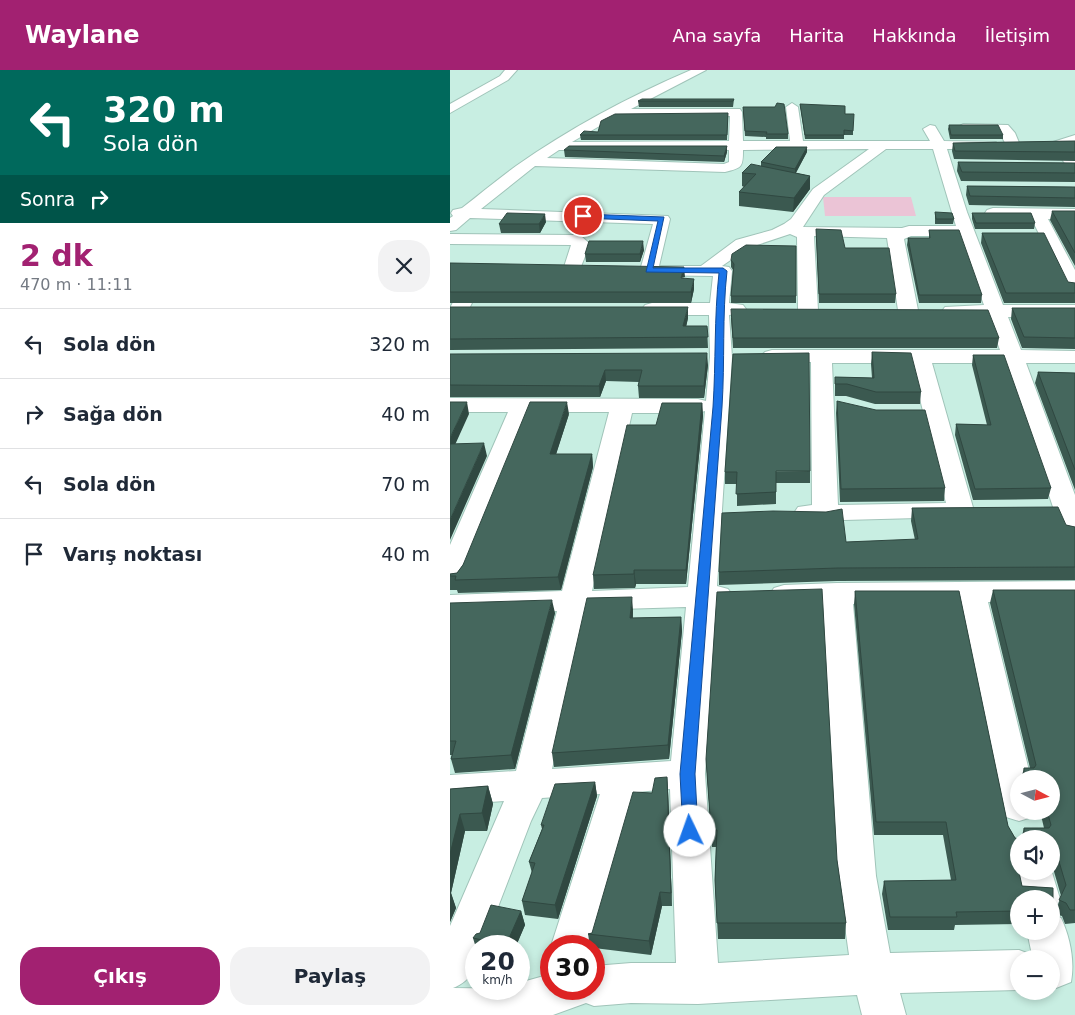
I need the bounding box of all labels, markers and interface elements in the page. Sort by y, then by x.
text: Waylane [25,21,140,49]
text: Ana sayfa [672,25,761,46]
text: Harita [789,25,844,46]
text: Hakkında [872,25,957,46]
text: İletişim [985,25,1050,46]
icon: left [20,90,85,155]
text: 320 m [103,90,225,130]
text: Sola dön [103,131,198,156]
icon: right [85,185,113,213]
text: Sonra [20,188,75,210]
pin [562,195,604,237]
icon: arrive [569,202,597,230]
text: 2 dk [20,238,93,273]
button: close [378,240,430,292]
text: 470 m · 11:11 [20,275,133,294]
icon: left [20,330,48,358]
text: Sola dön [63,333,156,355]
text: 320 m [369,333,430,355]
icon: right [20,400,48,428]
text: Sağa dön [63,403,163,425]
text: 40 m [381,403,430,425]
icon: left [20,470,48,498]
text: Sola dön [63,473,156,495]
text: 70 m [381,473,430,495]
icon: arrive [20,540,48,568]
text: Varış noktası [63,543,202,565]
text: 40 m [381,543,430,565]
north arrow [1010,770,1060,820]
map controls [1010,770,1060,1000]
position arrow [663,804,715,856]
button: sound [1010,830,1060,880]
button: + [1010,890,1060,940]
speed limit sign: 30 [540,935,605,1000]
button: Çıkış [20,947,220,1005]
button: Paylaş [230,947,430,1005]
text: 20 [480,947,515,976]
button: − [1010,950,1060,1000]
text: km/h [482,973,513,987]

